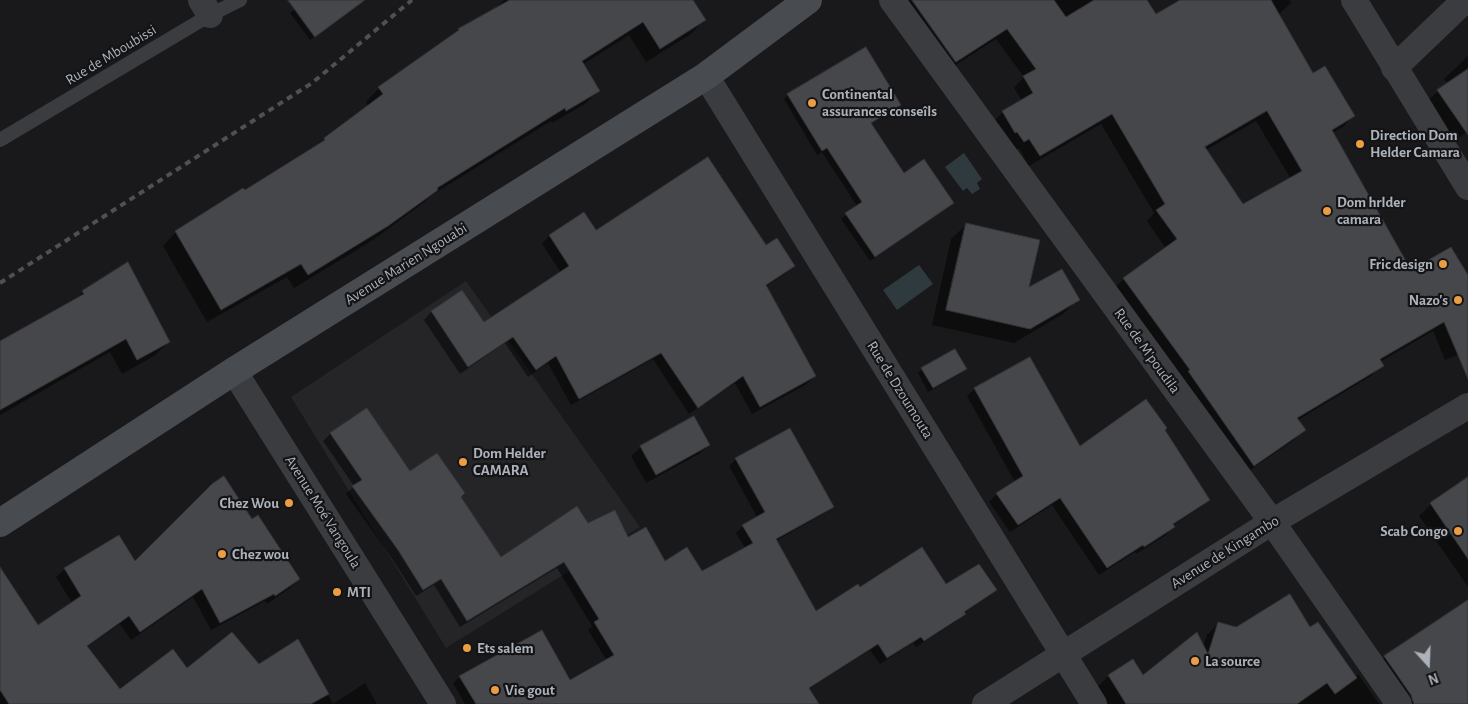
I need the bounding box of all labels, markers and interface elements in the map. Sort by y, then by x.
street label: Rue de Mboubissi [62,21,160,89]
place label: Continental assurances conseîls [822,85,937,120]
marker: Continental assurances conseîls [806,97,818,109]
place label: Direction Dom Helder Camara [1370,126,1460,161]
marker: Direction Dom Helder Camara [1354,138,1366,150]
place label: Dom hrlder camara [1337,193,1406,228]
marker: Dom hrlder camara [1321,205,1333,217]
street label: Avenue Marien Ngouabi [342,219,470,309]
place label: Fric design [1369,255,1433,273]
marker: Fric design [1437,258,1449,270]
place label: Nazo's [1409,291,1448,309]
marker: Nazo's [1452,294,1464,306]
street label: Rue de M'poudila [1110,305,1184,397]
street label: Rue de Dzoumouta [863,338,937,442]
place label: Dom Helder CAMARA [473,444,546,479]
street label: Avenue Moé Vangoula [281,452,365,572]
marker: Dom Helder CAMARA [457,456,469,468]
place label: Chez Wou [219,494,279,512]
marker: Chez Wou [283,497,295,509]
street label: Avenue de Kingambo [1168,512,1282,592]
place label: Scab Congo [1380,522,1448,540]
marker: Scab Congo [1452,525,1464,537]
place label: Chez wou [232,545,289,563]
marker: Chez wou [216,548,228,560]
place label: MTI [347,583,371,601]
marker: MTI [331,586,343,598]
place label: Ets salem [477,639,534,657]
north arrow [1403,639,1453,689]
marker: Ets salem [461,642,473,654]
place label: La source [1205,652,1260,670]
marker: La source [1189,655,1201,667]
text: N [1426,670,1440,686]
place label: Vie gout [505,681,555,699]
marker: Vie gout [489,684,501,696]

